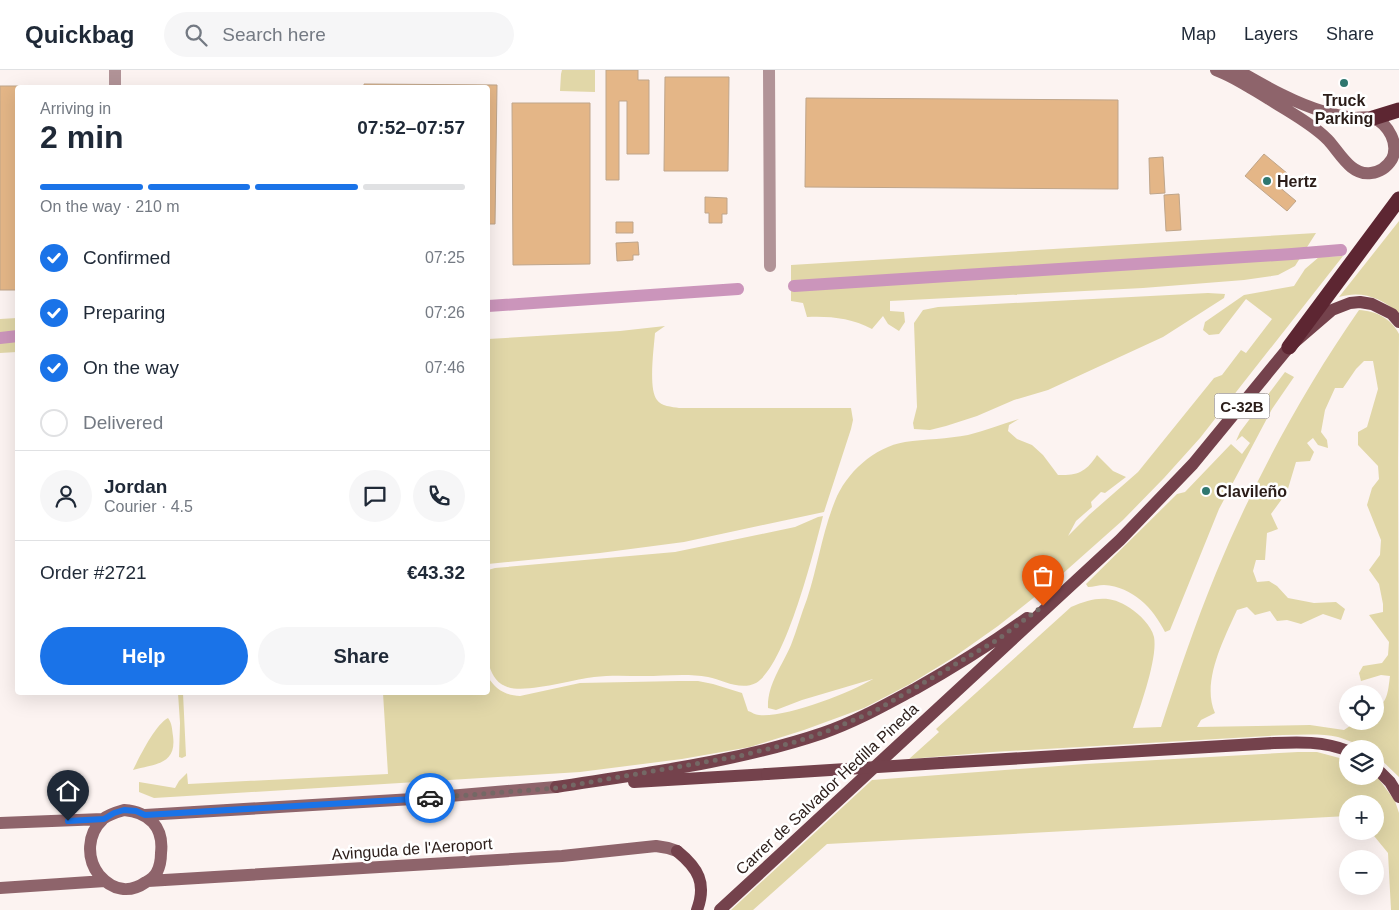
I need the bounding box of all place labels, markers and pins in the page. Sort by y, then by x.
marker: Truck Parking [1338,77,1350,89]
place label: Truck Parking [1315,92,1373,127]
place label: Hertz [1277,173,1317,190]
marker: Hertz [1261,175,1273,187]
place label: Clavileño [1216,483,1287,500]
marker: Clavileño [1200,485,1212,497]
pin [1022,555,1064,606]
pin [47,770,89,821]

